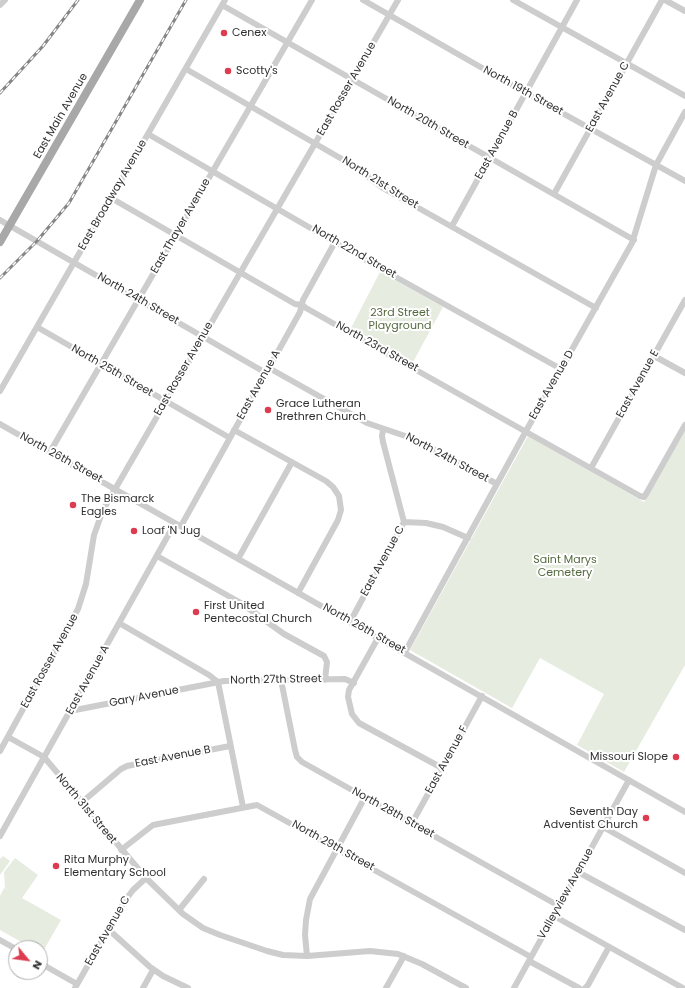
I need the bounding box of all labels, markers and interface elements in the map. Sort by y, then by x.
place label: Cenex [232,26,266,40]
marker: Cenex [219,28,229,38]
street label: East Rosser Avenue [315,40,379,138]
street label: East Avenue C [583,59,633,135]
place label: Scotty's [236,64,278,78]
street label: North 19th Street [481,64,565,118]
marker: Scotty's [223,66,233,76]
street label: East Main Avenue [31,71,91,161]
street label: North 20th Street [385,94,471,152]
street label: East Avenue B [473,108,521,182]
street label: East Broadway Avenue [76,137,150,253]
street label: North 21st Street [339,154,421,212]
street label: East Thayer Avenue [148,176,214,276]
street label: North 22nd Street [310,223,398,281]
street label: North 24th Street [95,270,181,328]
park label: 23rd Street Playground [369,306,431,332]
street label: North 23rd Street [333,319,421,375]
street label: East Rosser Avenue [152,320,216,418]
street label: North 25th Street [69,342,155,400]
street label: East Avenue A [234,348,284,422]
street label: East Avenue D [527,348,577,422]
street label: East Avenue E [614,348,662,420]
place label: Grace Lutheran Brethren Church [276,397,366,423]
marker: Grace Lutheran Brethren Church [263,405,273,415]
street label: North 26th Street [17,430,105,486]
street label: North 24th Street [403,431,491,485]
place label: The Bismarck Eagles [81,492,154,518]
marker: The Bismarck Eagles [68,500,78,510]
street label: East Avenue C [358,523,408,599]
place label: Loaf 'N Jug [142,524,201,538]
marker: Loaf 'N Jug [129,526,139,536]
park label: Saint Marys Cemetery [533,553,597,579]
place label: First United Pentecostal Church [204,599,312,625]
street label: North 26th Street [320,601,408,657]
marker: First United Pentecostal Church [191,607,201,617]
street label: East Rosser Avenue [18,611,82,711]
street label: East Avenue A [63,643,113,717]
street label: North 27th Street [230,673,322,687]
street label: Gary Avenue [108,684,180,710]
street label: East Avenue F [423,724,471,796]
street label: East Avenue B [134,743,212,771]
place label: Missouri Slope [590,750,668,764]
marker: Missouri Slope [671,752,681,762]
street label: North 31st Street [53,771,119,847]
street label: North 28th Street [349,785,437,841]
place label: Seventh Day Adventist Church [543,805,638,831]
marker: Seventh Day Adventist Church [641,813,651,823]
street label: North 29th Street [289,818,377,874]
street label: Valleyview Avenue [535,846,597,942]
place label: Rita Murphy Elementary School [64,853,166,879]
marker: Rita Murphy Elementary School [51,861,61,871]
street label: East Avenue C [83,894,133,968]
north arrow [8,940,48,980]
text: N [29,958,47,973]

